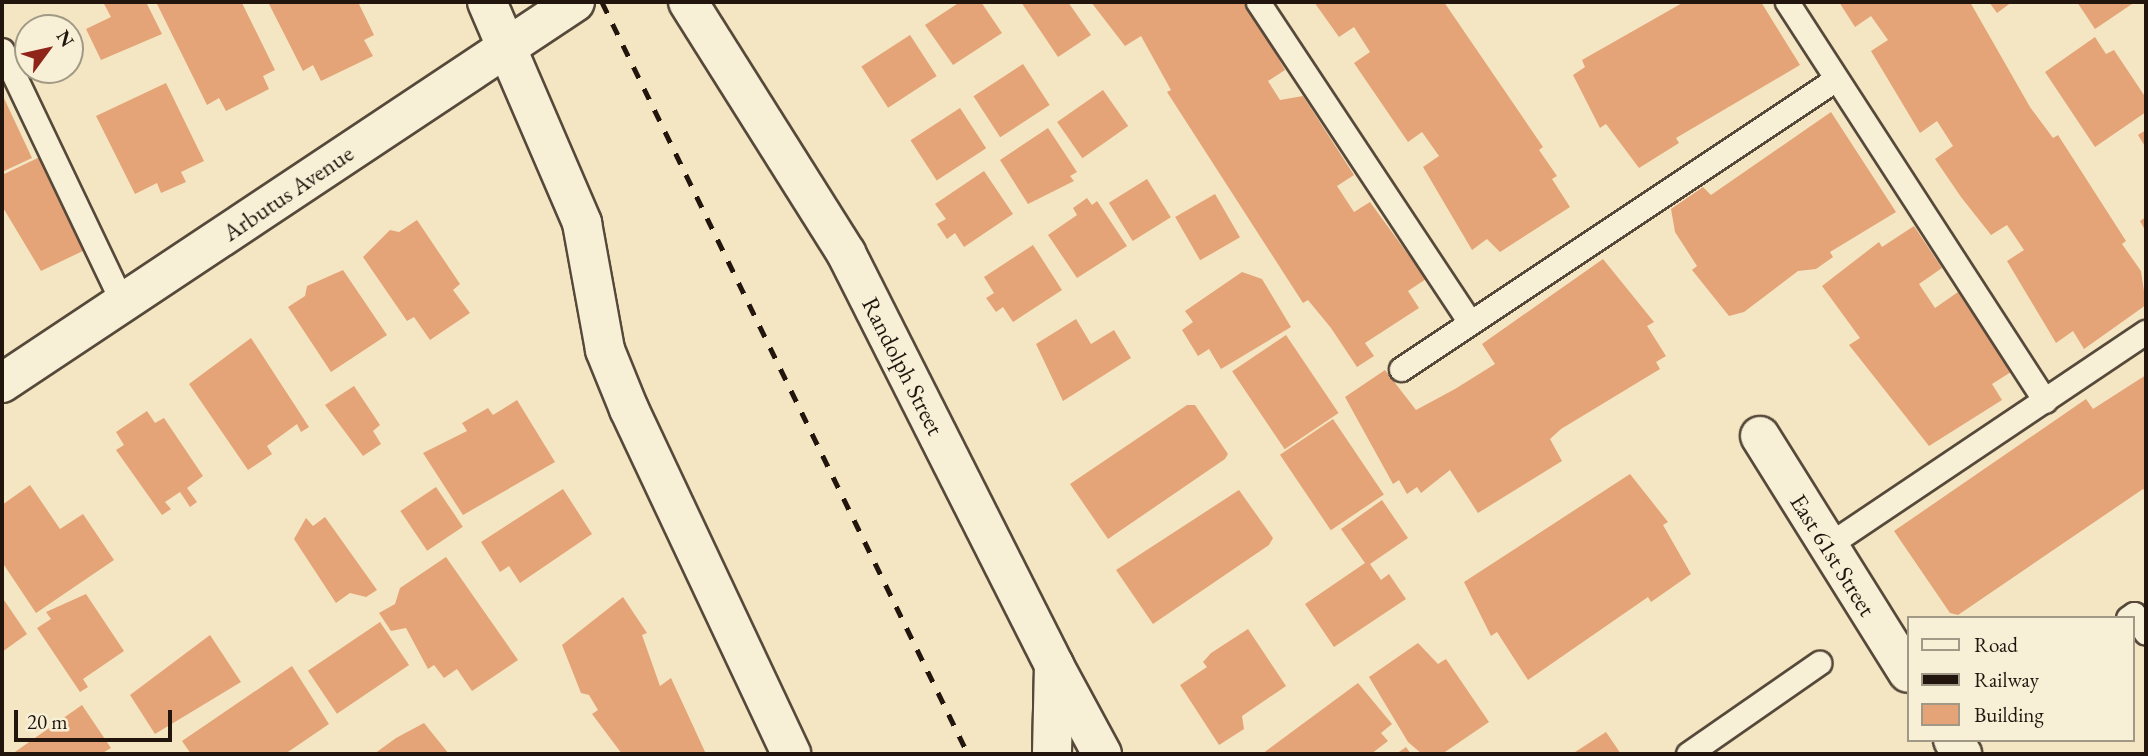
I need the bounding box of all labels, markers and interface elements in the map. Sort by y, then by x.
north arrow [14,14,84,84]
text: N [51,25,80,52]
street label: Arbutus Avenue [217,139,359,247]
street label: Randolph Street [856,292,950,440]
street label: East 61st Street [1784,489,1882,621]
legend [1906,616,2134,742]
text: Road [1974,631,2018,658]
text: Railway [1974,666,2039,693]
scale bar [18,696,175,740]
text: Building [1974,701,2044,728]
text: 20 m [27,708,68,735]

